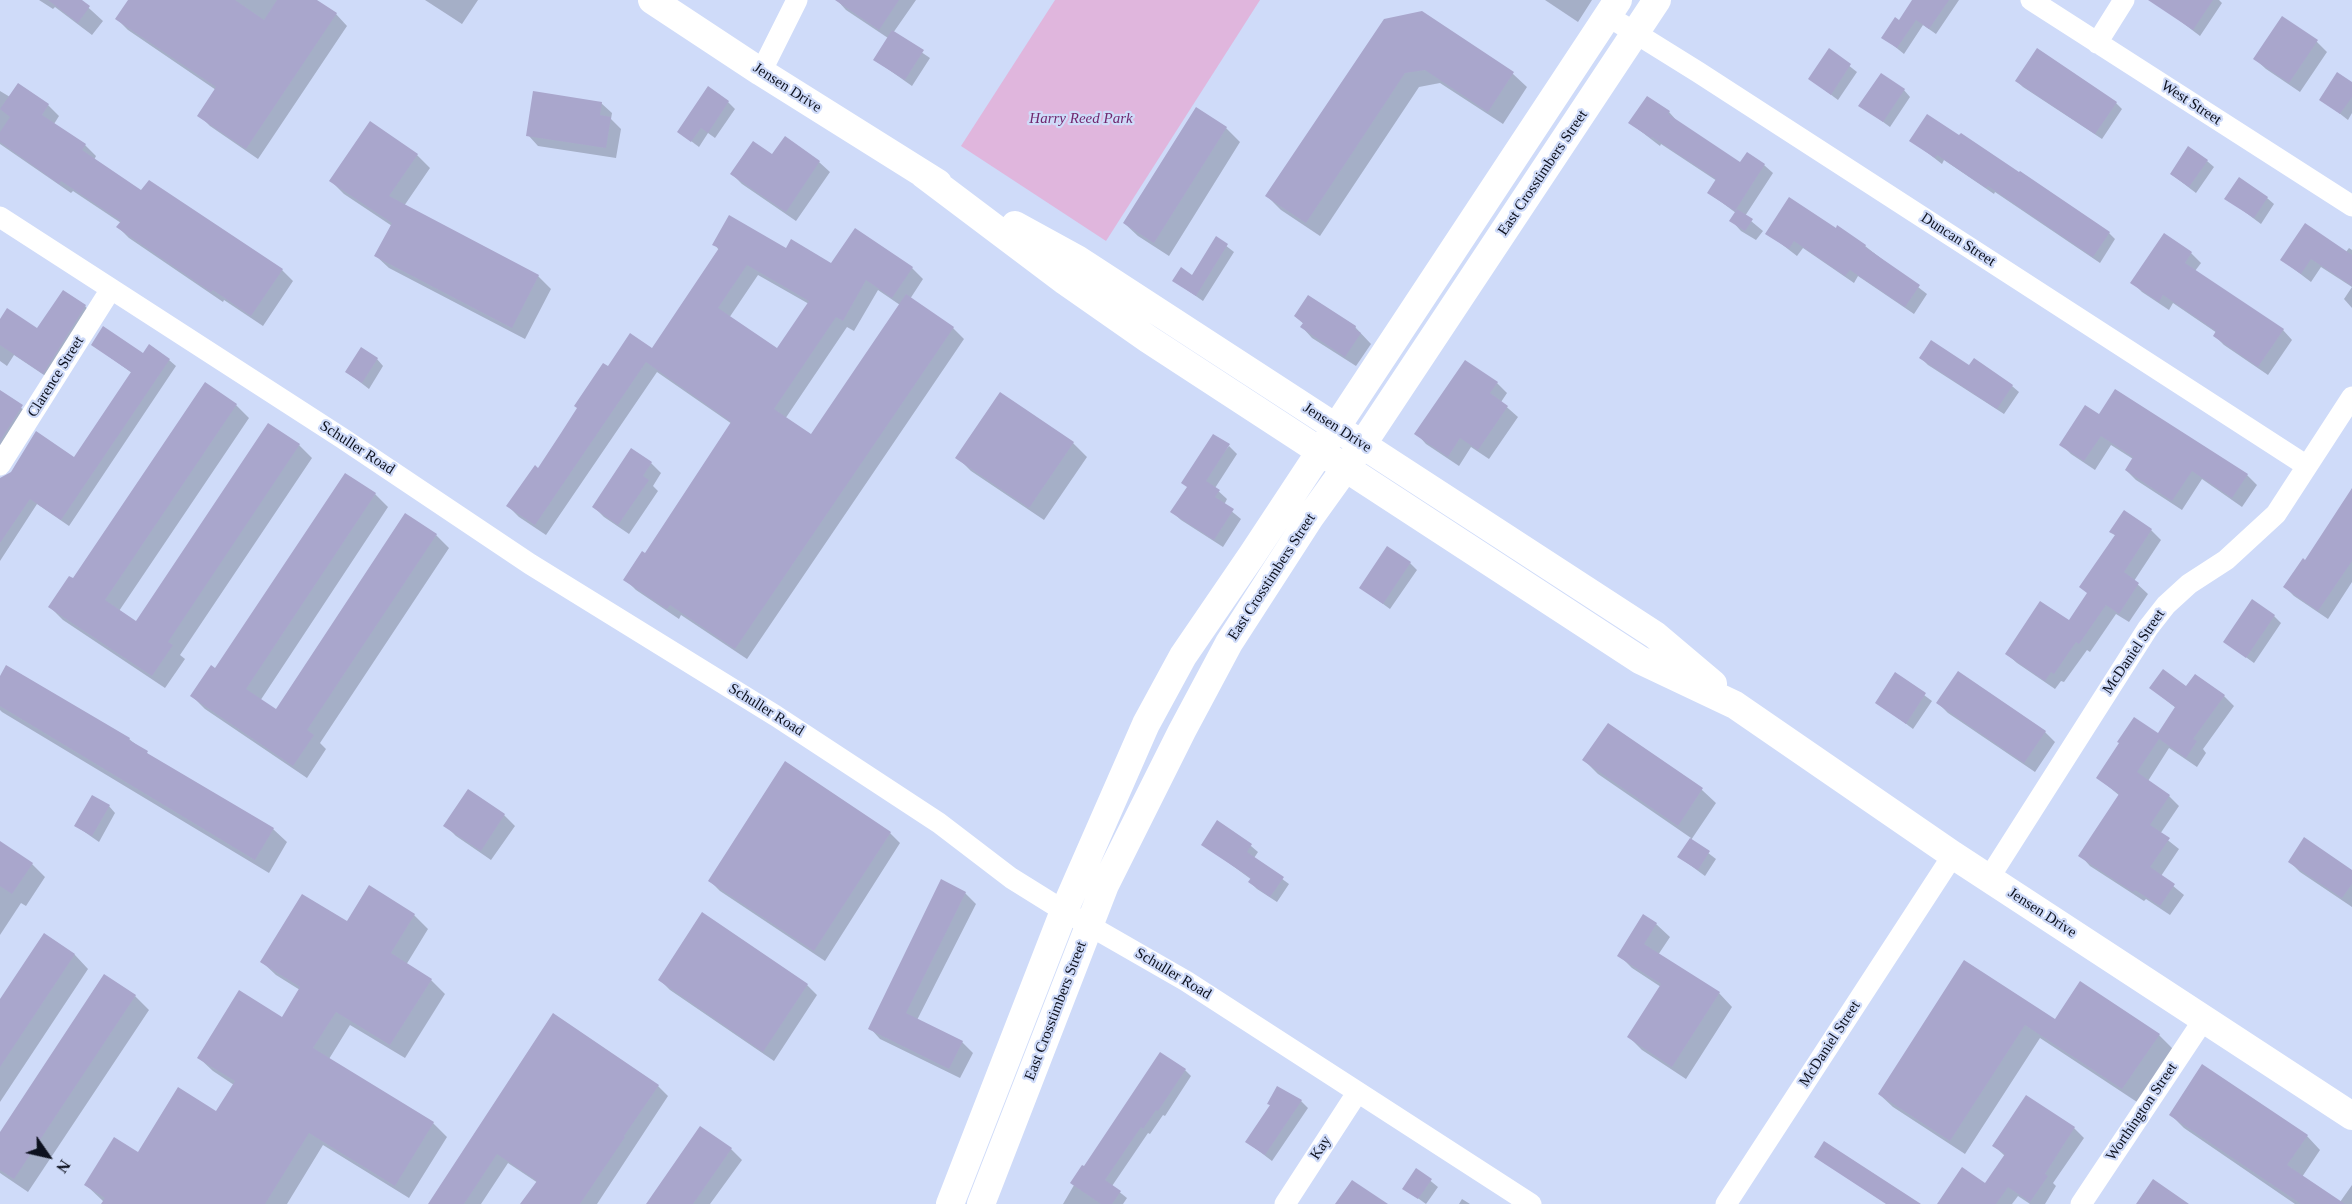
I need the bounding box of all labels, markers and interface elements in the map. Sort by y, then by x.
street label: Jensen Drive [749,59,825,117]
street label: West Street [2157,77,2225,129]
street label: East Crosstimbers Street [1494,107,1592,239]
park label: Harry Reed Park [1029,110,1133,128]
street label: Duncan Street [1917,209,1999,271]
street label: Clarence Street [24,333,88,421]
street label: Jensen Drive [1299,399,1375,457]
street label: Schuller Road [316,417,398,479]
street label: East Crosstimbers Street [1224,510,1320,644]
street label: McDaniel Street [2099,606,2169,698]
street label: Schuller Road [725,680,807,740]
street label: Jensen Drive [2004,884,2080,942]
street label: East Crosstimbers Street [1021,939,1091,1083]
street label: Schuller Road [1132,944,1214,1004]
street label: McDaniel Street [1796,998,1864,1090]
street label: Worthington Street [2103,1060,2181,1164]
north arrow [18,1126,78,1186]
street label: Kay [1307,1133,1335,1163]
text: N [53,1157,74,1176]

